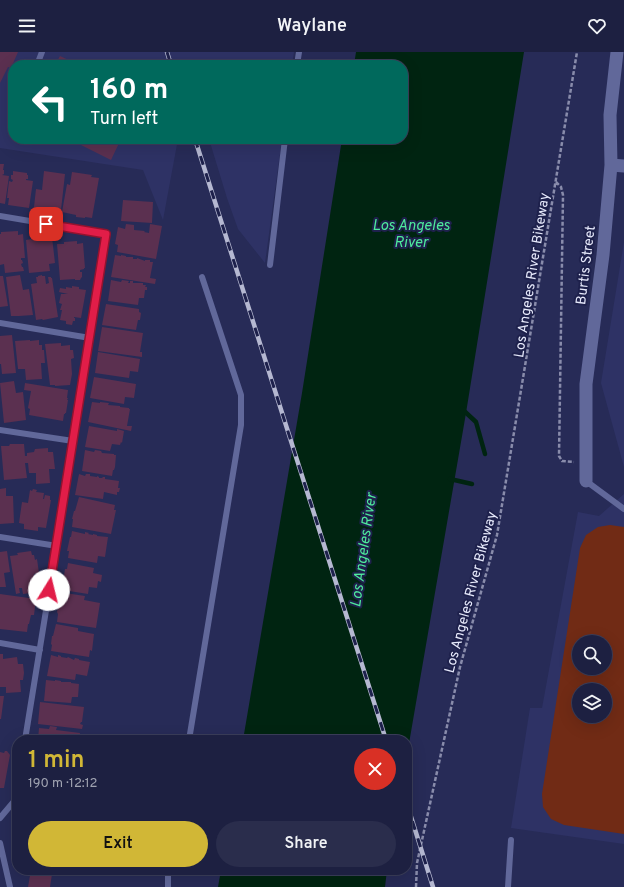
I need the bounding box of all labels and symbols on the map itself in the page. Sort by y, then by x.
street label: Los Angeles River Bikeway [511,192,554,359]
pin [29,207,63,241]
water label: Los Angeles River [372,217,450,253]
street label: Burtis Street [573,225,600,306]
water label: Los Angeles River [347,491,382,608]
street label: Los Angeles River Bikeway [442,510,501,675]
position arrow [28,569,70,611]

